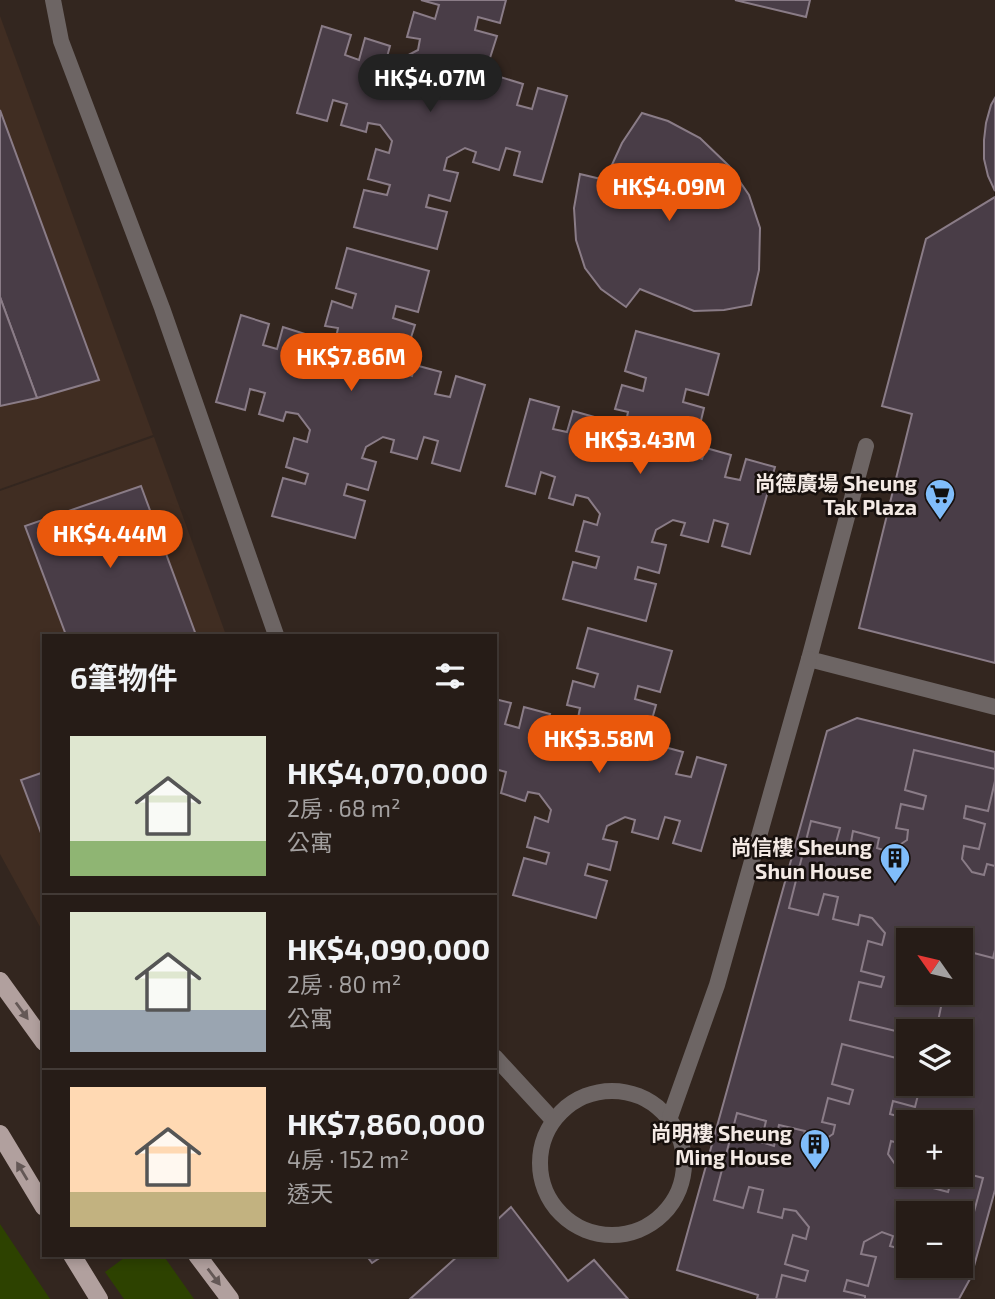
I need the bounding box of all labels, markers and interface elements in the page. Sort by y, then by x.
pin: HK$4.07M [358,54,502,114]
text: HK$4.07M [374,63,486,91]
pin: HK$4.09M [597,164,741,223]
text: HK$4.09M [612,172,726,200]
pin: HK$7.86M [279,334,423,393]
text: HK$7.86M [296,342,406,370]
pin: HK$3.43M [568,416,712,476]
text: HK$3.43M [584,425,696,453]
place label: 尚德廣場 Sheung Tak Plaza [754,470,917,519]
supermarket icon: 尚德廣場 Sheung Tak Plaza [923,477,957,521]
pin: HK$4.44M [38,510,182,570]
text: HK$4.44M [53,519,167,547]
icon: filters [431,657,469,695]
text: 6筆物件 [70,659,178,695]
pin: HK$3.58M [527,716,671,775]
text: HK$3.58M [544,724,654,752]
text: HK$4,070,000 [287,754,488,790]
icon: home [126,764,210,848]
text: 2房 · 68 m² [287,794,401,822]
text: 公寓 [287,828,333,856]
place label: 尚信樓 Sheung Shun House [730,834,872,883]
building icon: 尚信樓 Sheung Shun House [878,841,912,885]
north arrow [896,928,973,1004]
map controls [896,928,973,1278]
text: HK$4,090,000 [287,930,490,966]
icon: home [126,940,210,1024]
text: 2房 · 80 m² [287,970,401,998]
one-way arrow [15,1002,29,1020]
text: 公寓 [287,1004,333,1032]
button: layers [896,1019,973,1096]
text: HK$7,860,000 [287,1105,485,1141]
button: + [896,1110,973,1187]
icon: home [126,1115,210,1199]
place label: 尚明樓 Sheung Ming House [650,1120,792,1169]
building icon: 尚明樓 Sheung Ming House [798,1127,832,1171]
text: 4房 · 152 m² [287,1145,409,1173]
one-way arrow [16,1161,28,1180]
text: 透天 [287,1179,333,1207]
button: − [896,1201,973,1278]
one-way arrow [206,1268,220,1286]

